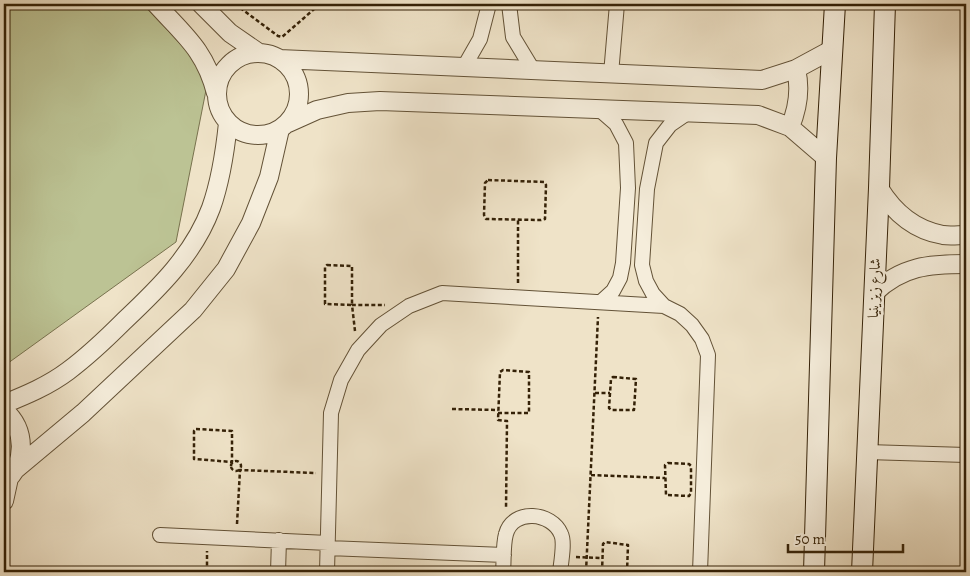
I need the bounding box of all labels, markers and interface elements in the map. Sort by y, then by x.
street label: شارع زيزينيا [863,258,888,318]
scale bar [788,521,902,553]
text: 50 m [795,529,825,549]

